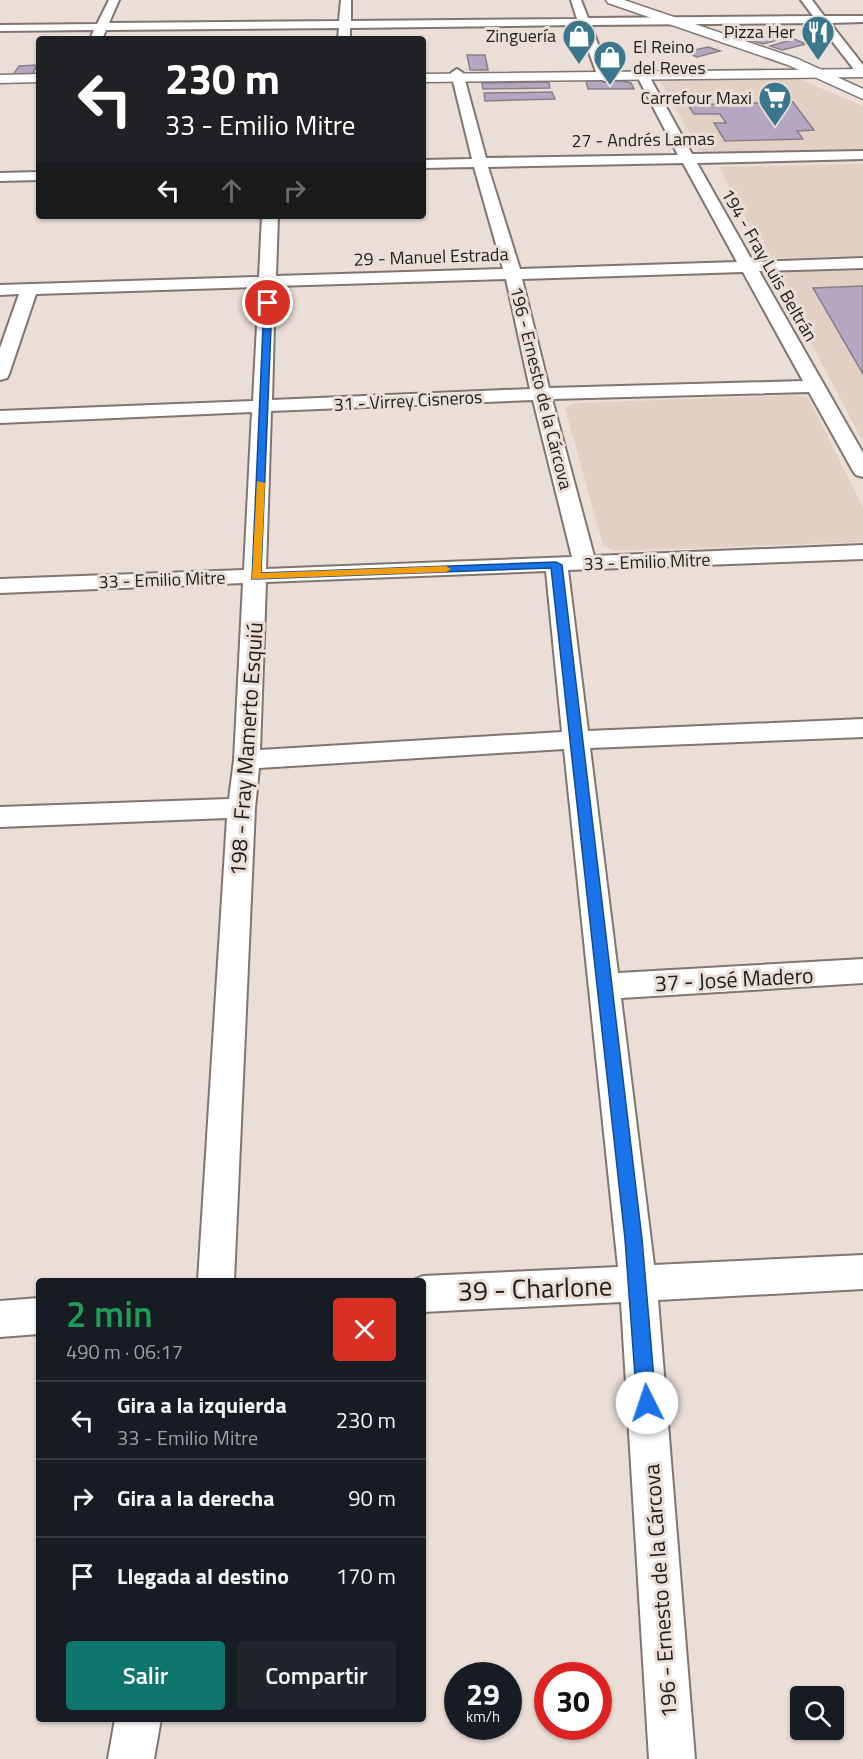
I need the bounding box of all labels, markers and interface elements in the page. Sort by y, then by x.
restaurant icon: Pizza Her [800,14,836,61]
shop icon: Zinguería [561,18,597,65]
place label: Pizza Her [724,18,795,45]
place label: Zinguería [486,22,556,49]
place label: El Reino del Reves [633,33,706,81]
shop icon: El Reino del Reves [592,39,628,86]
text: 230 m [165,46,280,110]
icon: left [66,60,144,138]
supermarket icon: Carrefour Maxi [757,80,793,127]
place label: Carrefour Maxi [641,84,752,111]
text: 33 - Emilio Mitre [165,104,356,145]
street label: 27 - Andrés Lamas [571,125,715,154]
icon: left [152,174,185,207]
icon: ahead [215,174,248,207]
icon: right [278,174,311,207]
street label: 194 - Fray Luis Beltrán [715,183,824,346]
street label: 29 - Manuel Estrada [353,240,509,273]
pin [242,277,293,328]
street label: 196 - Ernesto de la Cárcova [503,284,580,492]
icon: arrive [251,286,284,319]
street label: 31 - Virrey Cisneros [333,383,483,418]
street label: 33 - Emilio Mitre [583,546,711,577]
street label: 33 - Emilio Mitre [98,564,226,595]
street label: 198 - Fray Mamerto Esquiú [220,621,272,877]
street label: 37 - José Madero [654,958,814,1000]
street label: 39 - Charlone [457,1264,613,1311]
text: 2 min [66,1286,153,1341]
button: close [333,1298,396,1361]
text: 490 m · 06:17 [66,1336,183,1367]
position arrow [615,1371,679,1435]
text: Gira a la izquierda [117,1388,287,1422]
text: 230 m [336,1403,396,1437]
icon: left [66,1404,99,1437]
text: 33 - Emilio Mitre [117,1422,258,1453]
street label: 196 - Ernesto de la Cárcova [634,1463,686,1719]
text: Gira a la derecha [117,1481,274,1515]
text: 90 m [348,1481,396,1515]
icon: right [66,1482,99,1515]
text: Llegada al destino [117,1559,289,1593]
text: 170 m [336,1559,396,1593]
icon: arrive [66,1560,99,1593]
button: Salir [66,1641,225,1710]
button: Compartir [237,1641,396,1710]
speed limit sign: 30 [534,1662,612,1740]
text: 29 [466,1671,500,1717]
map controls [790,1686,844,1740]
button: search [790,1686,844,1740]
text: km/h [466,1705,500,1728]

